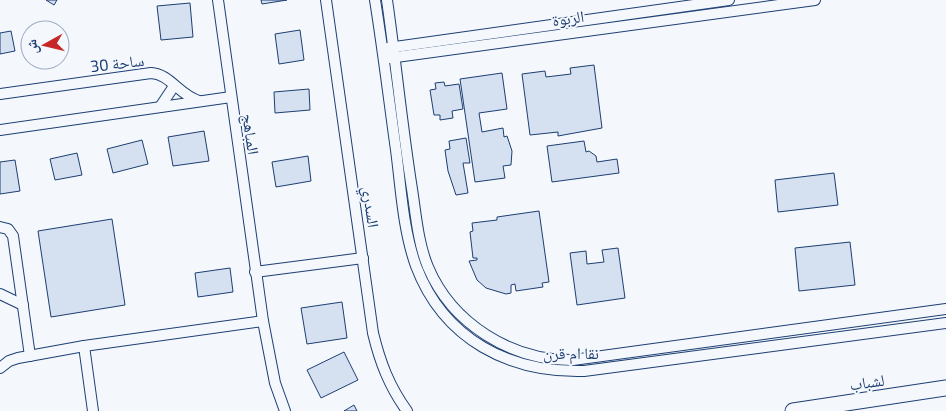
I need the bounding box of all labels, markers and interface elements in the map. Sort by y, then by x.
street label: الربوة [551,6,585,30]
north arrow [20,20,70,70]
text: ش [22,38,42,55]
street label: ساحة 30 [89,50,145,75]
street label: المباهج [237,112,264,156]
street label: السدري [355,185,384,229]
street label: نقا ام قرن [543,343,599,364]
street label: لشباب [848,370,886,394]

